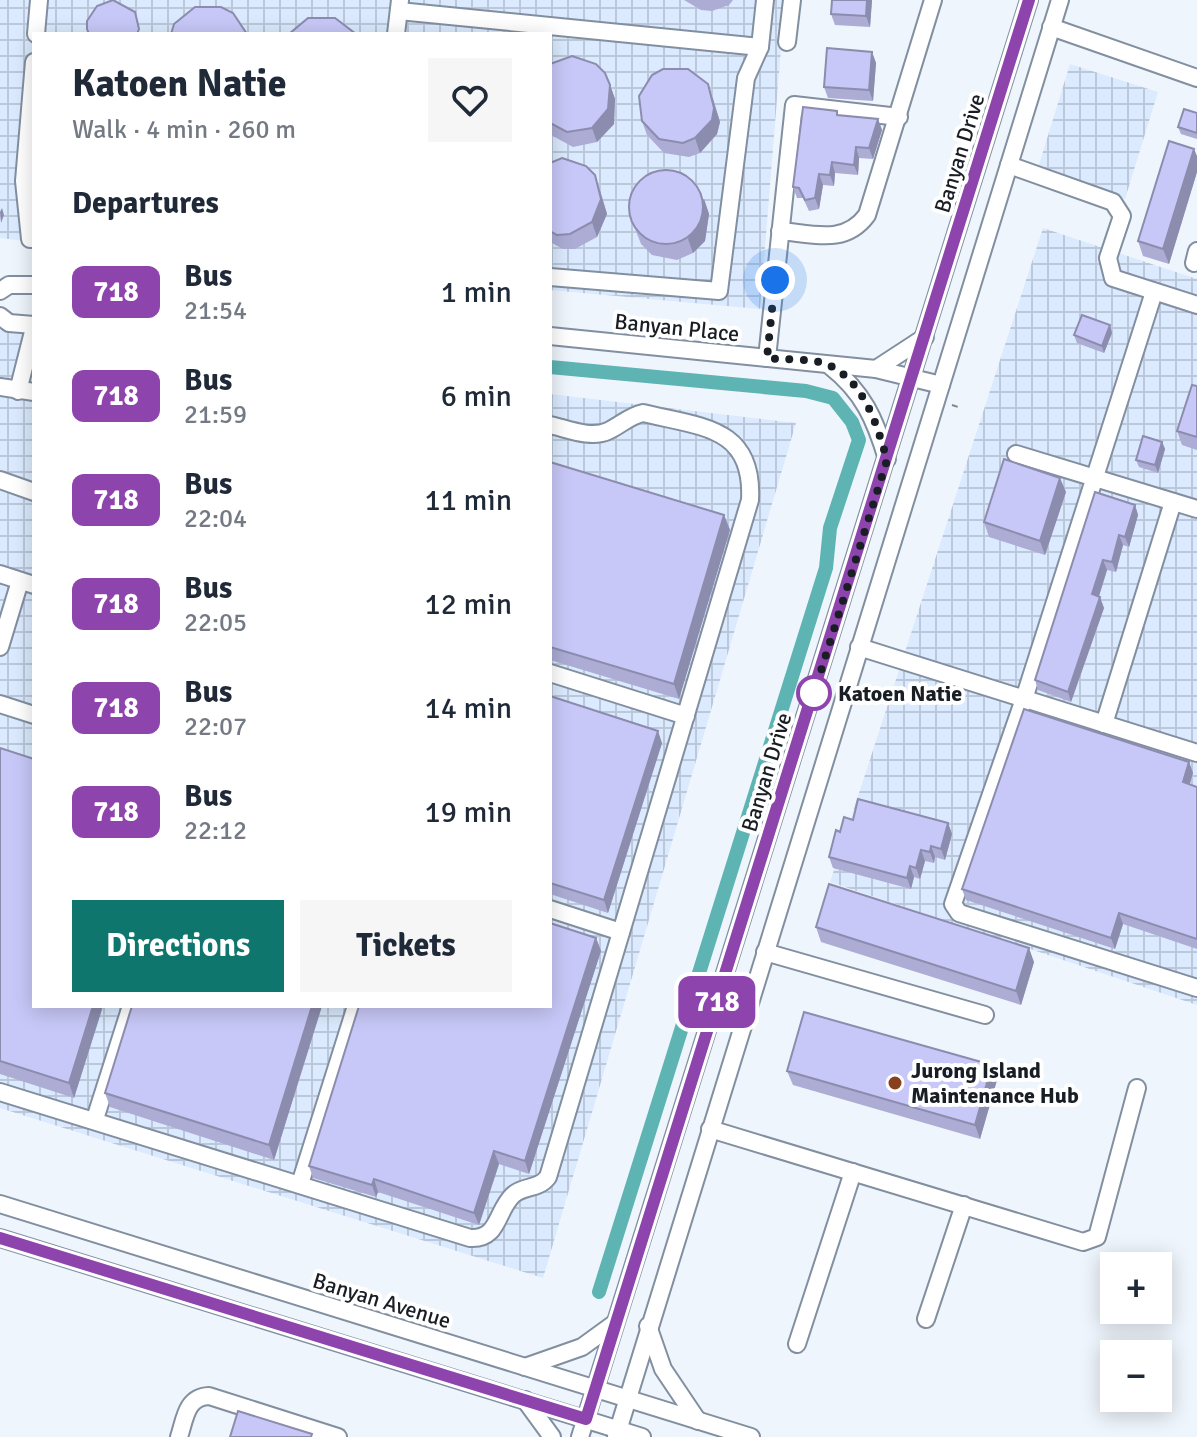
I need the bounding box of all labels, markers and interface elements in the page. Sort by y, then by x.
button: heart [428,58,512,142]
text: Katoen Natie [72,60,287,107]
street label: Banyan Drive [929,90,990,216]
text: Walk · 4 min · 260 m [72,114,296,146]
text: Departures [72,185,219,222]
text: Bus [184,258,232,295]
your location [755,260,795,300]
text: 1 min [441,274,512,311]
text: 718 [93,275,139,309]
text: 21:54 [184,295,247,327]
street label: Banyan Place [613,308,741,347]
text: Bus [184,362,232,399]
text: 6 min [441,378,512,415]
text: 718 [93,379,139,413]
text: 21:59 [184,399,247,431]
text: Bus [184,466,232,503]
text: 11 min [425,482,512,519]
text: 718 [93,483,139,517]
text: 22:04 [184,503,247,535]
text: Bus [184,570,232,607]
text: 12 min [425,586,512,623]
text: 718 [93,587,139,621]
text: 22:05 [184,607,247,639]
text: Bus [184,674,232,711]
marker: Katoen Natie [797,676,831,710]
place label: Katoen Natie [838,680,962,707]
text: 14 min [425,690,512,727]
text: 718 [93,691,139,725]
street label: Banyan Drive [736,709,797,835]
text: 22:07 [184,711,247,743]
text: Bus [184,778,232,815]
text: 19 min [425,794,512,831]
text: 718 [93,795,139,829]
text: 22:12 [184,815,247,847]
button: Directions [72,900,284,992]
button: Tickets [300,900,512,992]
line badge: 718 [671,976,763,1028]
text: 718 [694,985,740,1019]
place label: Jurong Island Maintenance Hub [911,1057,1079,1109]
marker: Jurong Island Maintenance Hub [886,1074,904,1092]
map controls [1100,1252,1172,1412]
button: + [1100,1252,1172,1324]
street label: Banyan Avenue [310,1267,454,1334]
button: − [1100,1340,1172,1412]

